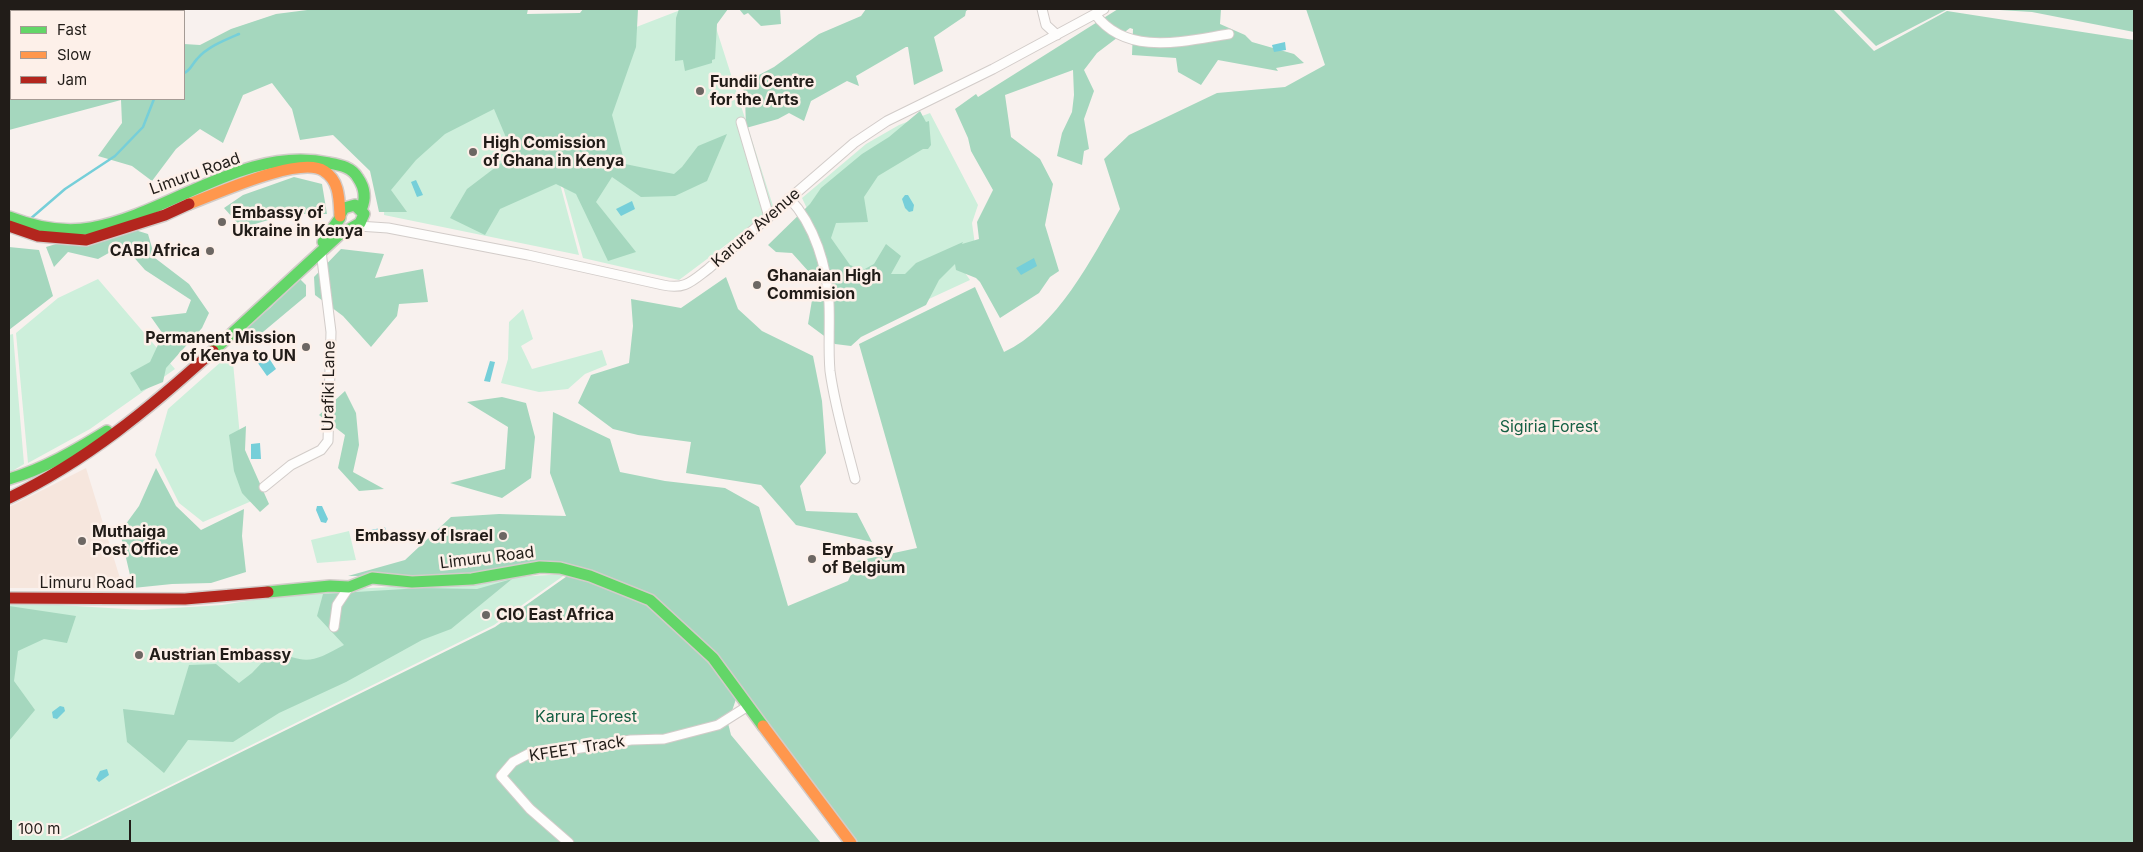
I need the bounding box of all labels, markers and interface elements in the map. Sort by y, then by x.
legend [10,10,185,100]
text: Fast [57,20,87,39]
text: Slow [57,45,91,64]
text: Jam [57,70,87,89]
place label: Fundii Centre for the Arts [710,72,814,110]
marker: Fundii Centre for the Arts [694,85,706,97]
place label: High Comission of Ghana in Kenya [483,133,624,171]
marker: High Comission of Ghana in Kenya [467,146,479,158]
street label: Limuru Road [147,149,243,199]
street label: Karura Avenue [708,184,804,272]
place label: Embassy of Ukraine in Kenya [232,203,363,241]
marker: Embassy of Ukraine in Kenya [216,216,228,228]
place label: CABI Africa [110,241,200,261]
marker: CABI Africa [204,245,216,257]
place label: Ghanaian High Commision [767,266,881,304]
marker: Ghanaian High Commision [751,279,763,291]
place label: Permanent Mission of Kenya to UN [145,328,296,366]
street label: Urafiki Lane [319,340,339,432]
marker: Permanent Mission of Kenya to UN [300,341,312,353]
park label: Sigiria Forest [1500,417,1598,437]
place label: Muthaiga Post Office [92,522,178,560]
place label: Embassy of Israel [355,526,493,546]
marker: Embassy of Israel [497,530,509,542]
marker: Muthaiga Post Office [76,535,88,547]
place label: Embassy of Belgium [822,540,905,578]
street label: Limuru Road [439,543,535,573]
marker: Embassy of Belgium [806,553,818,565]
street label: Limuru Road [40,573,134,593]
place label: CIO East Africa [496,605,614,625]
marker: CIO East Africa [480,609,492,621]
place label: Austrian Embassy [149,645,291,665]
marker: Austrian Embassy [133,649,145,661]
park label: Karura Forest [535,707,637,727]
street label: KFEET Track [528,732,626,766]
scale bar [12,810,134,842]
text: 100 m [18,819,60,838]

